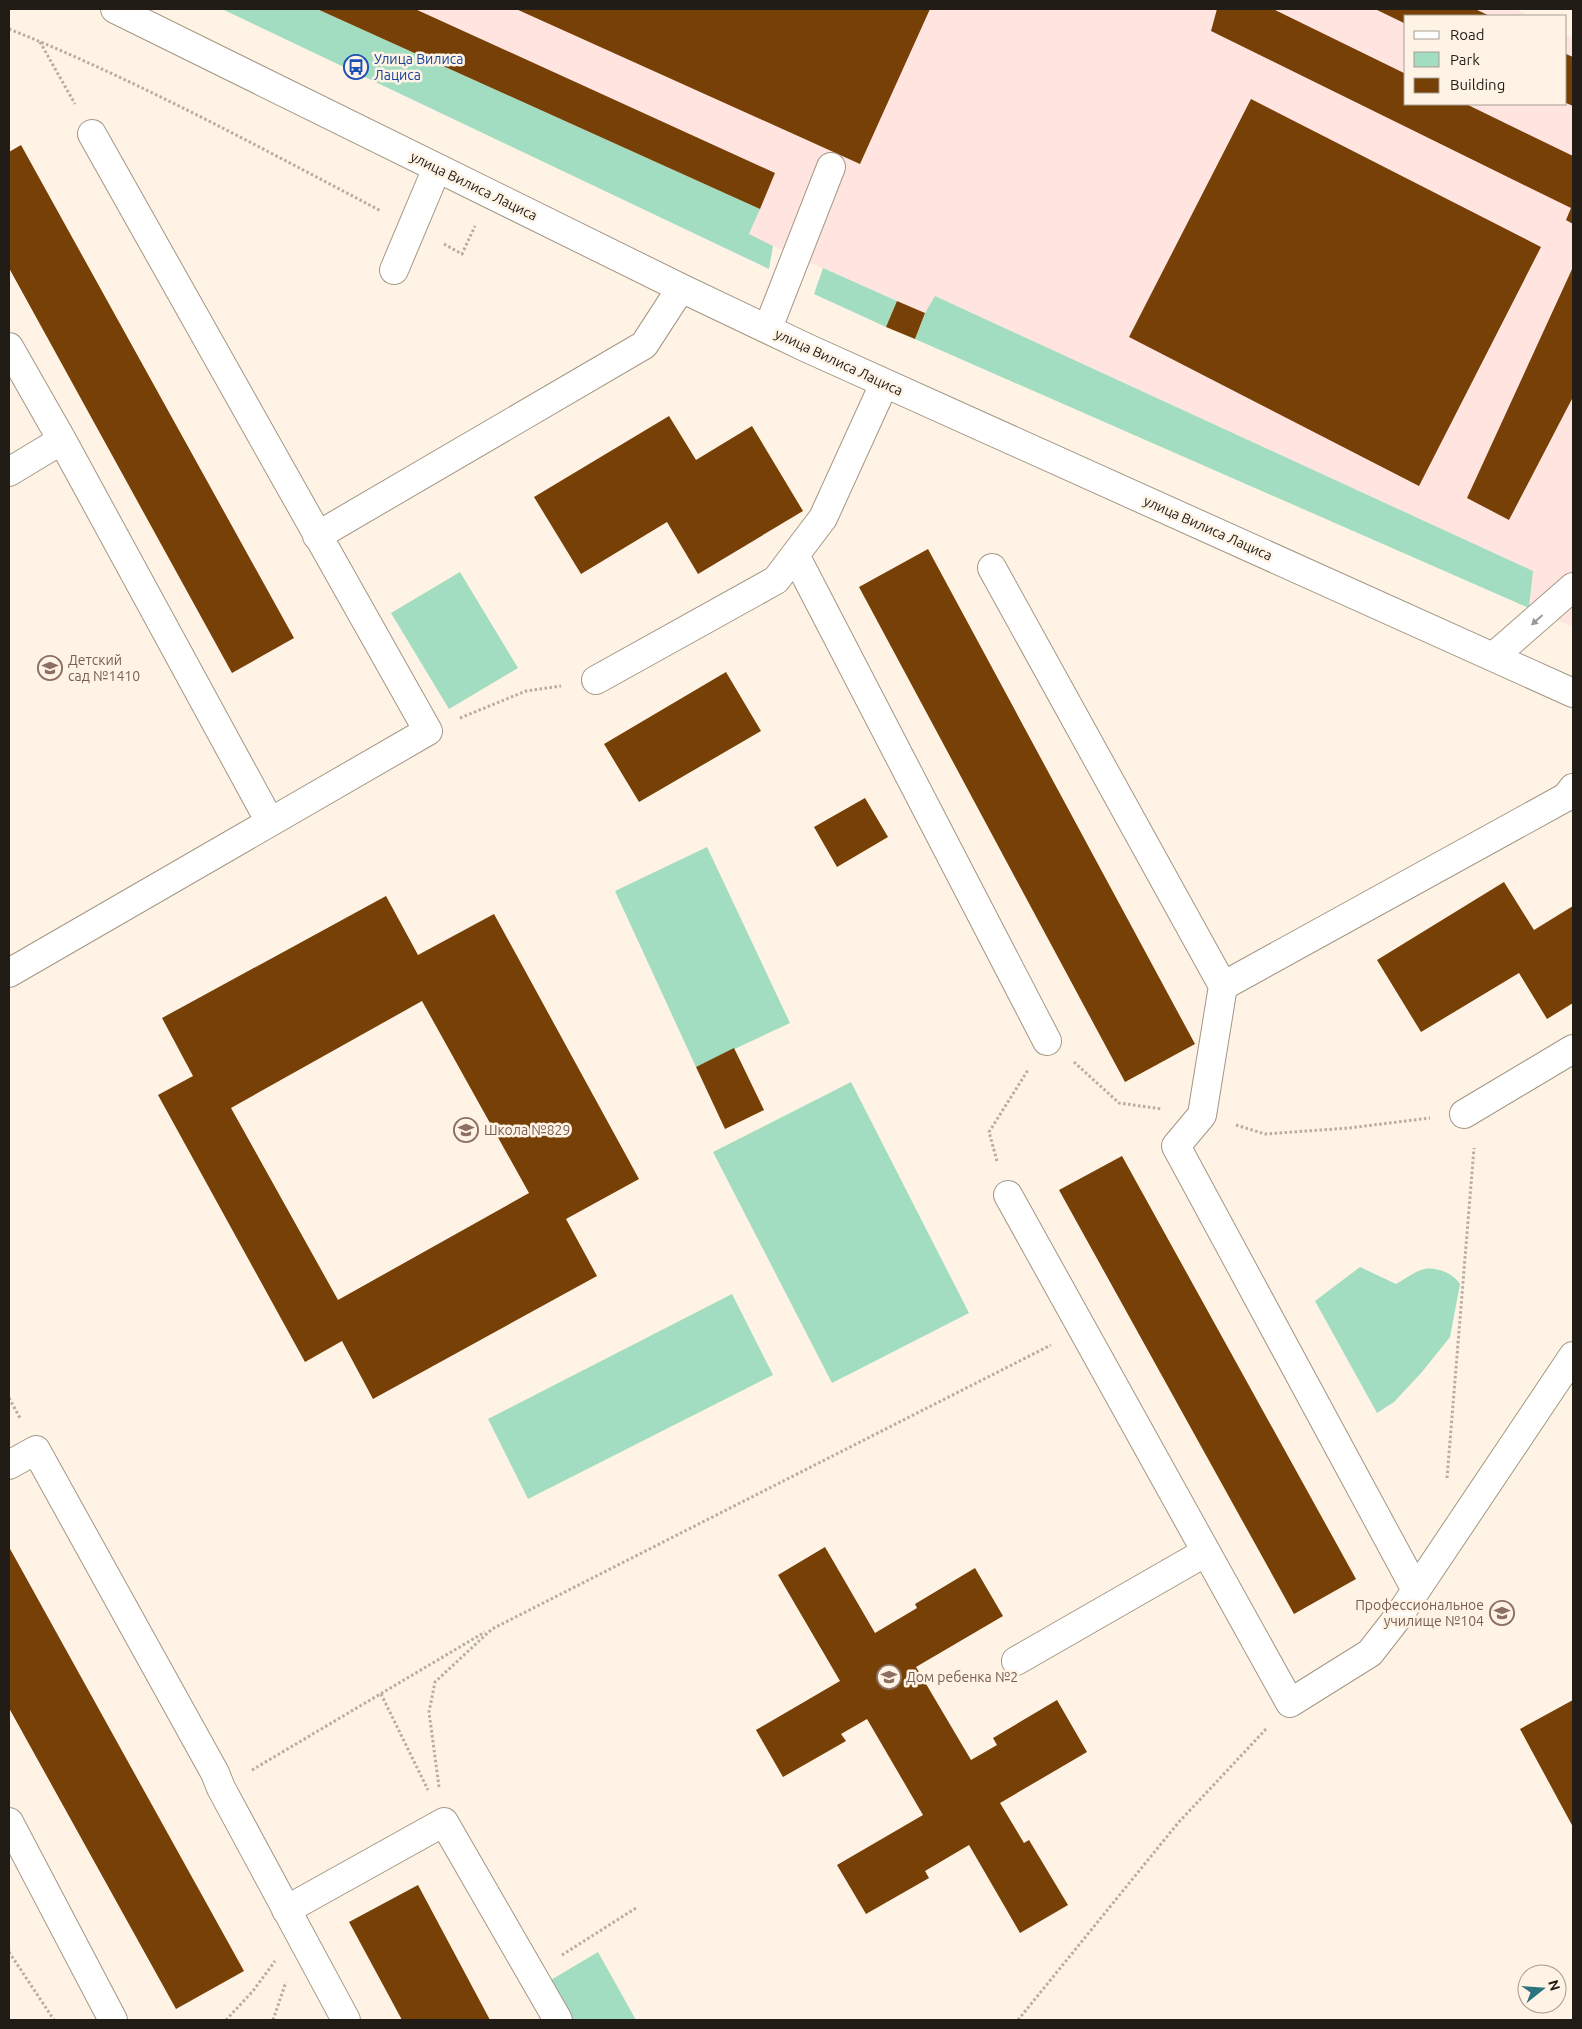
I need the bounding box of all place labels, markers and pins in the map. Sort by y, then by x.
place label: Улица Вилиса Лациса [374,51,464,83]
bus stop icon: Улица Вилиса Лациса [343,54,369,80]
place label: Детский сад №1410 [68,652,140,684]
school or university icon: Детский сад №1410 [37,655,63,681]
school or university icon: Школа №829 [453,1117,479,1143]
place label: Школа №829 [484,1122,570,1138]
place label: Профессиональное училище №104 [1355,1597,1484,1629]
school or university icon: Профессиональное училище №104 [1489,1600,1515,1626]
school or university icon: Дом ребенка №2 [876,1664,902,1690]
place label: Дом ребенка №2 [906,1669,1018,1685]

